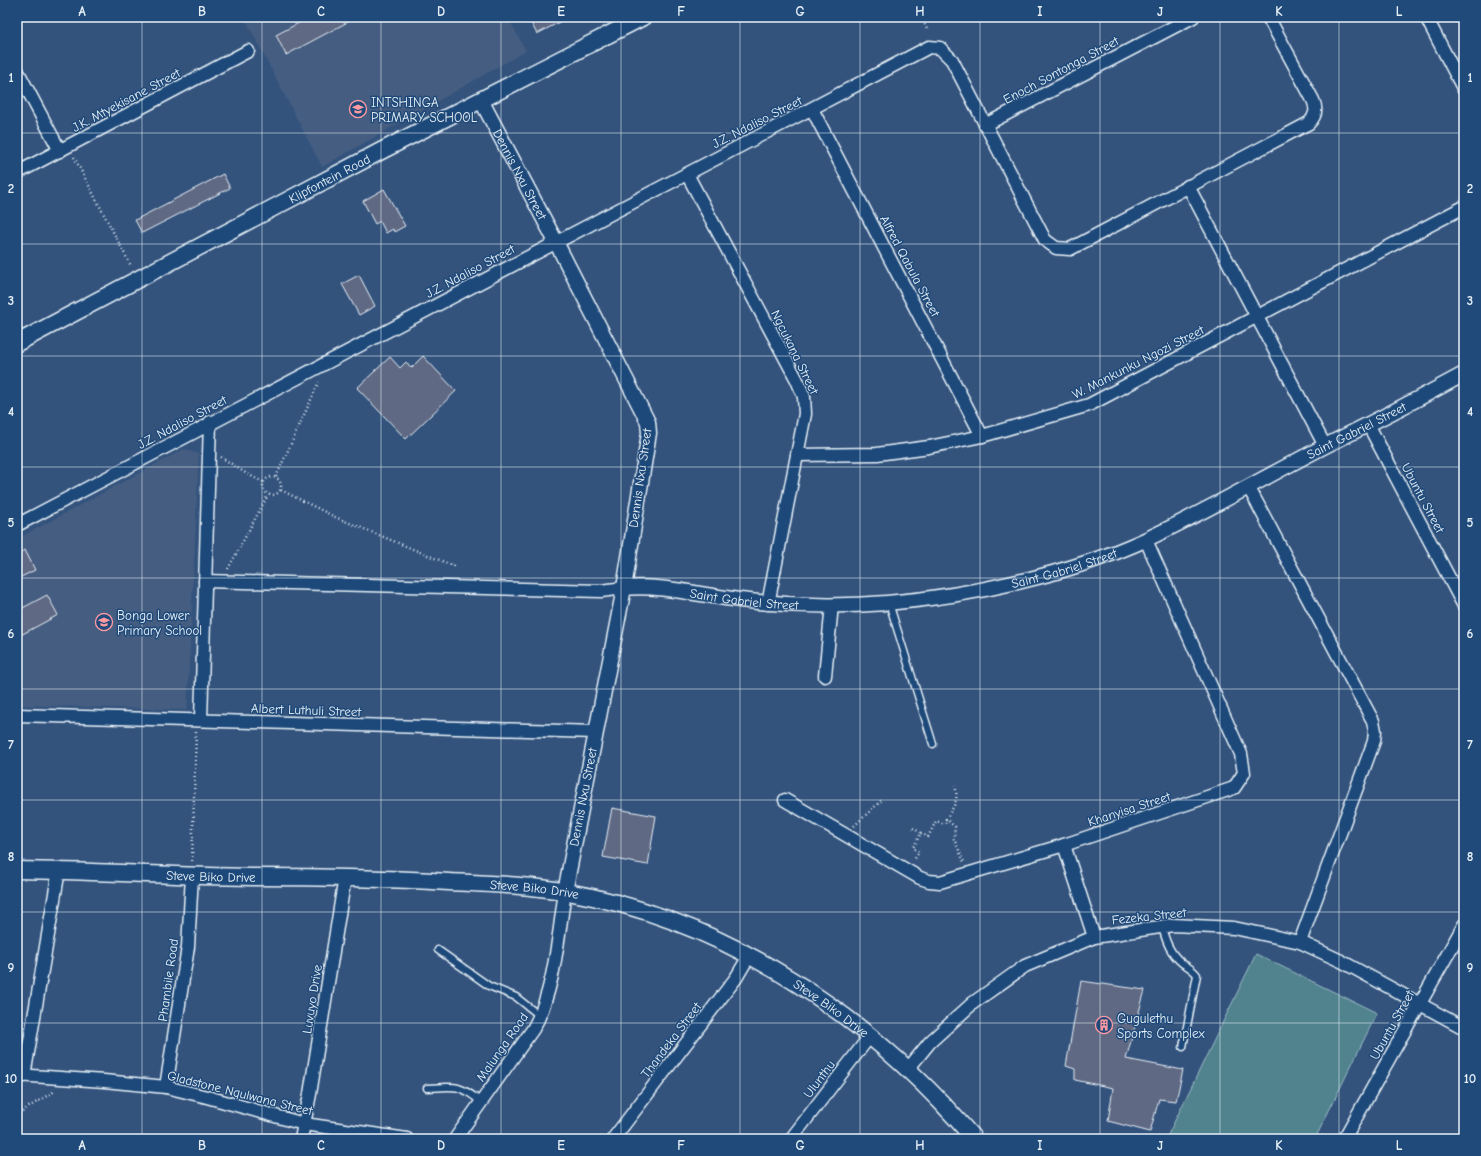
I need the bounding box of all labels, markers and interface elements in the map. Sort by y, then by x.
text: A [78,4,86,19]
text: B [198,4,206,19]
text: C [317,4,325,19]
text: D [437,4,445,19]
text: E [557,4,565,19]
text: F [677,4,685,19]
text: G [795,4,805,19]
text: H [915,4,925,19]
text: I [1037,4,1043,19]
text: J [1157,4,1163,19]
text: K [1275,4,1283,19]
text: L [1396,4,1403,19]
street label: Enoch Sontonga Street [1001,33,1122,107]
street label: J.K. Mtyekisane Street [69,65,184,135]
text: 1 [8,70,14,85]
text: 1 [1467,70,1473,85]
street label: J.Z. Ndaliso Street [710,92,806,151]
place label: INTSHINGA PRIMARY SCHOOL [371,95,478,125]
school or university icon: INTSHINGA PRIMARY SCHOOL [348,99,368,119]
street label: Dennis Nxu Street [490,127,551,223]
street label: Klipfontein Road [286,151,372,206]
text: 2 [8,181,14,196]
text: 2 [1467,181,1473,196]
street label: Alfred Qabula Street [877,213,944,320]
street label: J.Z. Ndaliso Street [423,241,518,301]
text: 3 [8,293,14,308]
text: 3 [1467,293,1473,308]
street label: Ngcukana Street [768,307,822,398]
street label: W. Mankunku Ngozi Street [1069,322,1208,402]
street label: J.Z. Ndaliso Street [135,392,230,452]
street label: Saint Gabriel Street [1304,398,1410,462]
text: 4 [8,404,14,419]
text: 4 [1467,404,1473,419]
street label: Dennis Nxu Street [626,426,655,529]
street label: Ubuntu Street [1398,460,1448,537]
text: 5 [8,515,15,530]
text: 5 [1467,515,1474,530]
street label: Saint Gabriel Street [1010,544,1120,591]
street label: Saint Gabriel Street [689,585,800,612]
place label: Bonga Lower Primary School [117,608,202,638]
school or university icon: Bonga Lower Primary School [94,612,114,632]
text: 6 [8,626,15,641]
text: 6 [1467,626,1474,641]
street label: Albert Luthuli Street [251,701,363,719]
text: 7 [8,737,14,752]
text: 7 [1467,737,1473,752]
street label: Dennis Nxu Street [566,745,600,848]
street label: Khanyisa Street [1086,788,1173,829]
text: 8 [8,849,14,864]
text: 8 [1467,849,1473,864]
street label: Steve Biko Drive [166,867,256,885]
street label: Steve Biko Drive [490,876,581,902]
street label: Fezeka Street [1111,905,1188,927]
street label: Phambile Road [155,938,181,1022]
text: 9 [8,960,15,975]
text: 9 [1467,960,1474,975]
street label: Luvuyo Drive [299,963,325,1035]
street label: Steve Biko Drive [791,976,873,1040]
street label: Ubuntu Street [1367,987,1418,1062]
street label: Thandeka Street [638,998,705,1081]
street label: Malunga Road [473,1010,531,1084]
place label: Gugulethu Sports Complex [1117,1011,1205,1041]
building icon: Gugulethu Sports Complex [1094,1015,1114,1035]
street label: Ulunthu [800,1057,838,1101]
street label: Gladstone Nqulwana Street [166,1068,315,1119]
text: 10 [5,1071,17,1086]
text: 10 [1464,1071,1476,1086]
text: A [78,1138,86,1153]
text: B [198,1138,206,1153]
text: C [317,1138,325,1153]
text: D [437,1138,445,1153]
text: E [557,1138,565,1153]
text: F [677,1138,685,1153]
text: G [795,1138,805,1153]
text: H [915,1138,925,1153]
text: I [1037,1138,1043,1153]
text: J [1157,1138,1163,1153]
text: K [1275,1138,1283,1153]
text: L [1396,1138,1403,1153]

